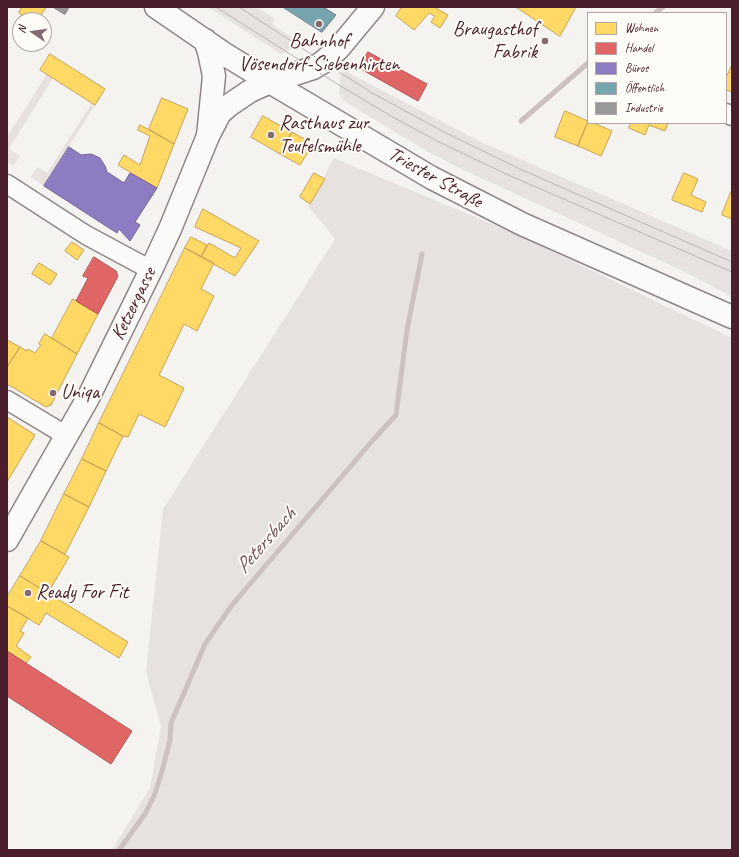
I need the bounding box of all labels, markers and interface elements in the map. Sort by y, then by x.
north arrow [12,12,52,52]
legend [587,12,727,124]
place label: Braugasthof Fabrik [453,18,537,65]
marker: Bahnhof Vösendorf-Siebenhirten [314,19,324,29]
text: Wohnen [625,20,658,36]
text: N [14,25,29,34]
place label: Bahnhof Vösendorf-Siebenhirten [239,30,399,77]
marker: Braugasthof Fabrik [540,36,550,46]
text: Handel [625,40,653,56]
text: Büros [625,60,648,76]
text: Öffentlich [625,80,664,96]
text: Industrie [625,100,663,116]
place label: Rasthaus zur Teufelsmühle [279,112,369,159]
marker: Rasthaus zur Teufelsmühle [266,130,276,140]
street label: Triester Straße [384,142,486,214]
street label: Ketzergasse [106,264,162,344]
place label: Uniqa [61,381,99,405]
marker: Uniqa [48,388,58,398]
water label: Petersbach [230,503,302,579]
place label: Ready For Fit [36,581,128,605]
marker: Ready For Fit [23,588,33,598]

